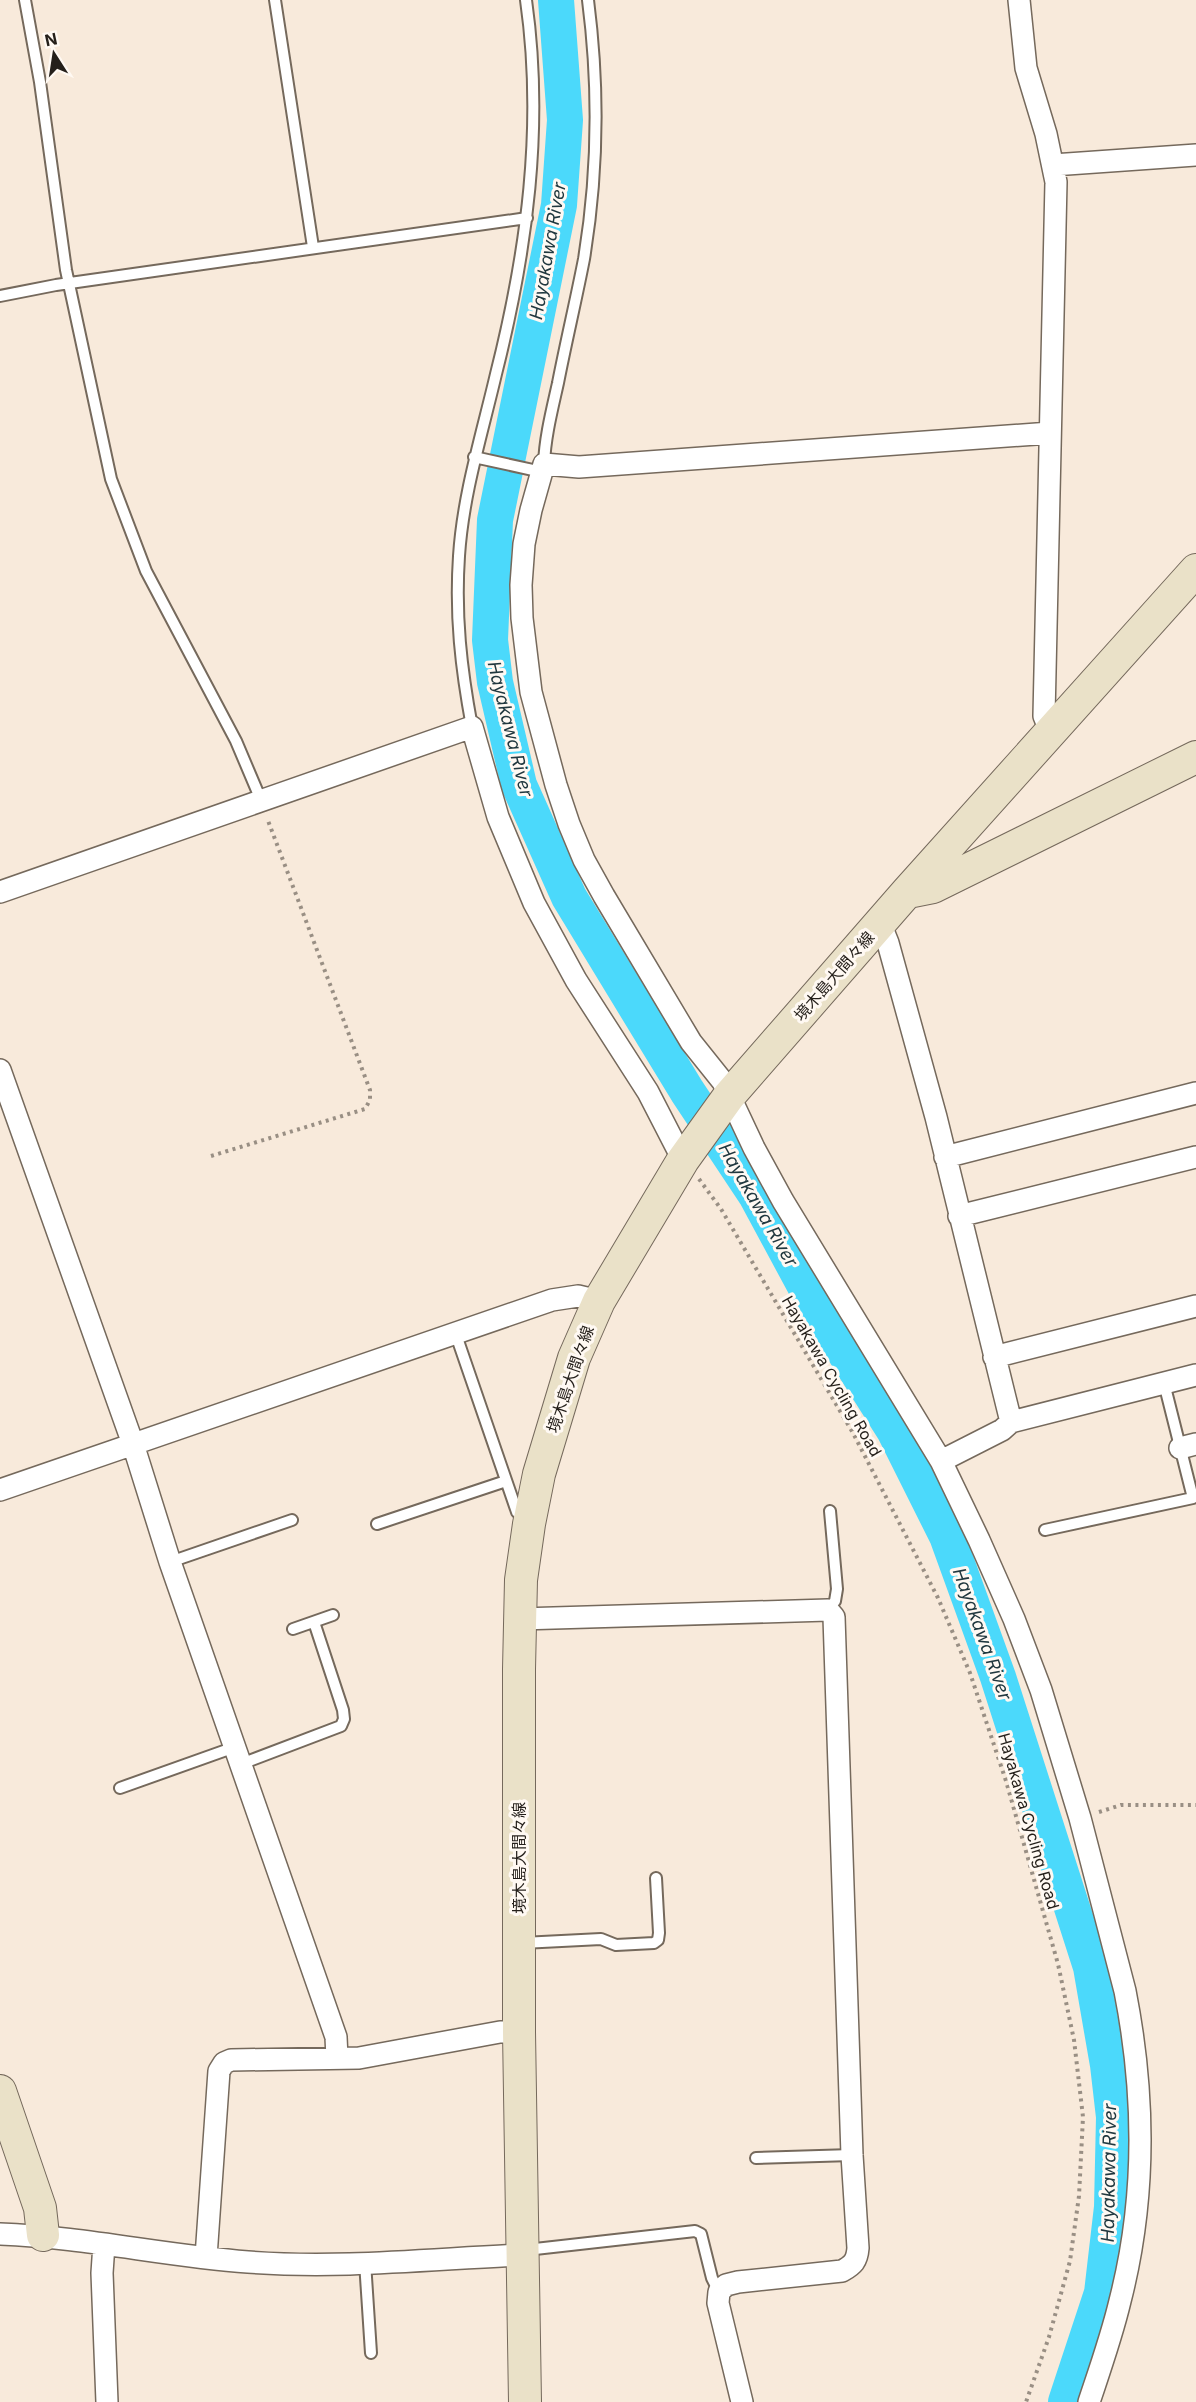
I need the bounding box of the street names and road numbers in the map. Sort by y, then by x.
street label: 境木島大間々線 [790,927,878,1025]
street label: Hayakawa Cycling Road [778,1292,886,1460]
street label: 境木島大間々線 [542,1323,598,1435]
street label: Hayakawa Cycling Road [994,1731,1064,1911]
street label: 境木島大間々線 [509,1802,529,1914]

